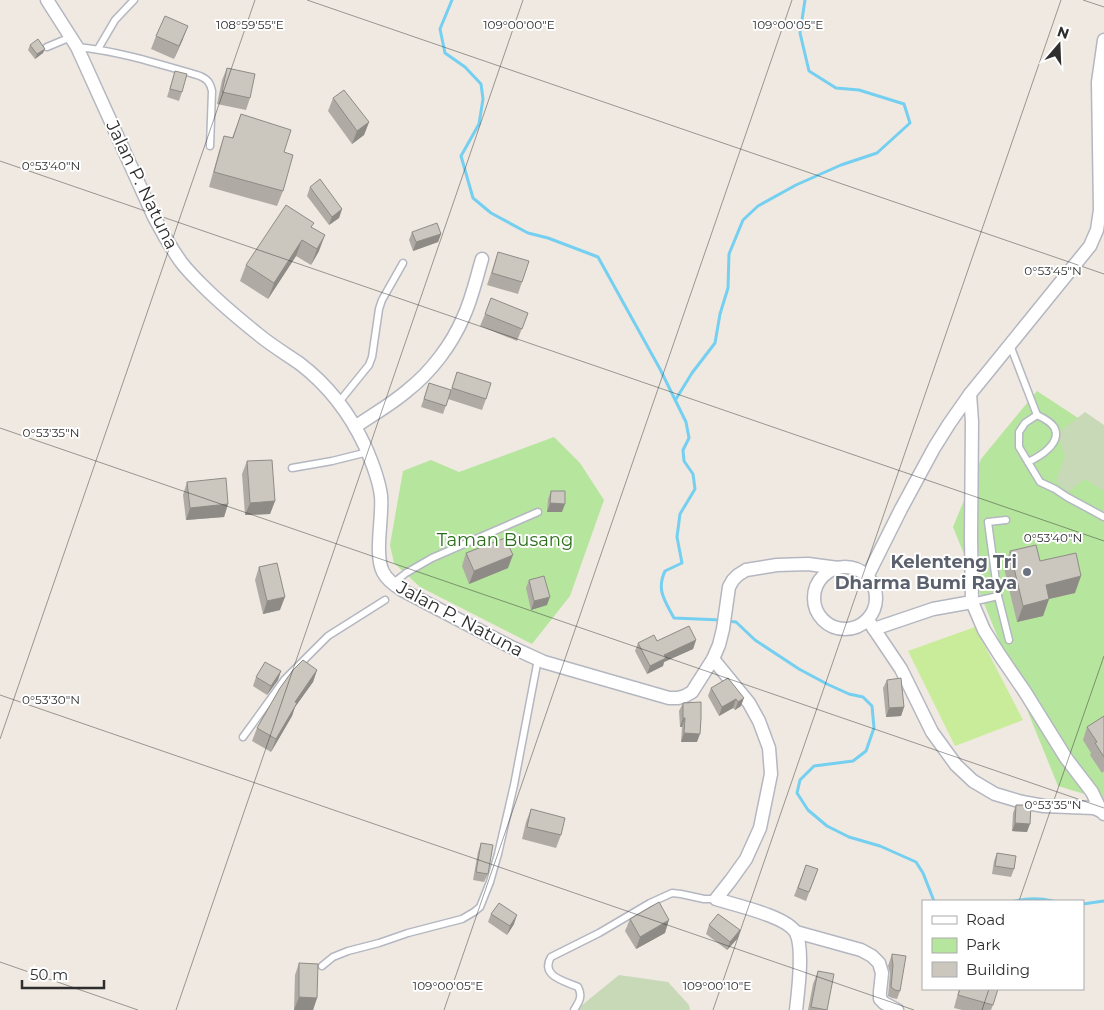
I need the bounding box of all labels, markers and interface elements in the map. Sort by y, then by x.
text: 108°59'55"E [216,17,284,32]
text: 109°00'00"E [483,17,555,32]
text: 109°00'05"E [753,17,823,32]
north arrow [1034,20,1084,70]
text: N [1055,22,1072,43]
street label: Jalan P. Natuna [101,116,183,253]
text: 0°53'40"N [22,158,80,173]
text: 0°53'45"N [1024,263,1082,278]
text: 0°53'35"N [23,425,79,440]
park label: Taman Busang [437,529,573,551]
text: 0°53'40"N [1024,530,1082,545]
place label: Kelenteng Tri Dharma Bumi Raya [835,551,1017,594]
marker: Kelenteng Tri Dharma Bumi Raya [1021,566,1033,578]
street label: Jalan P. Natuna [392,576,527,662]
text: 0°53'30"N [22,692,80,707]
text: 0°53'35"N [1025,797,1081,812]
legend [922,900,1084,990]
text: Road [966,910,1005,929]
text: Park [966,935,1000,954]
scale bar [22,958,105,990]
text: Building [966,960,1030,979]
text: 50 m [30,965,68,984]
text: 109°00'05"E [413,978,483,993]
text: 109°00'10"E [683,978,751,993]

